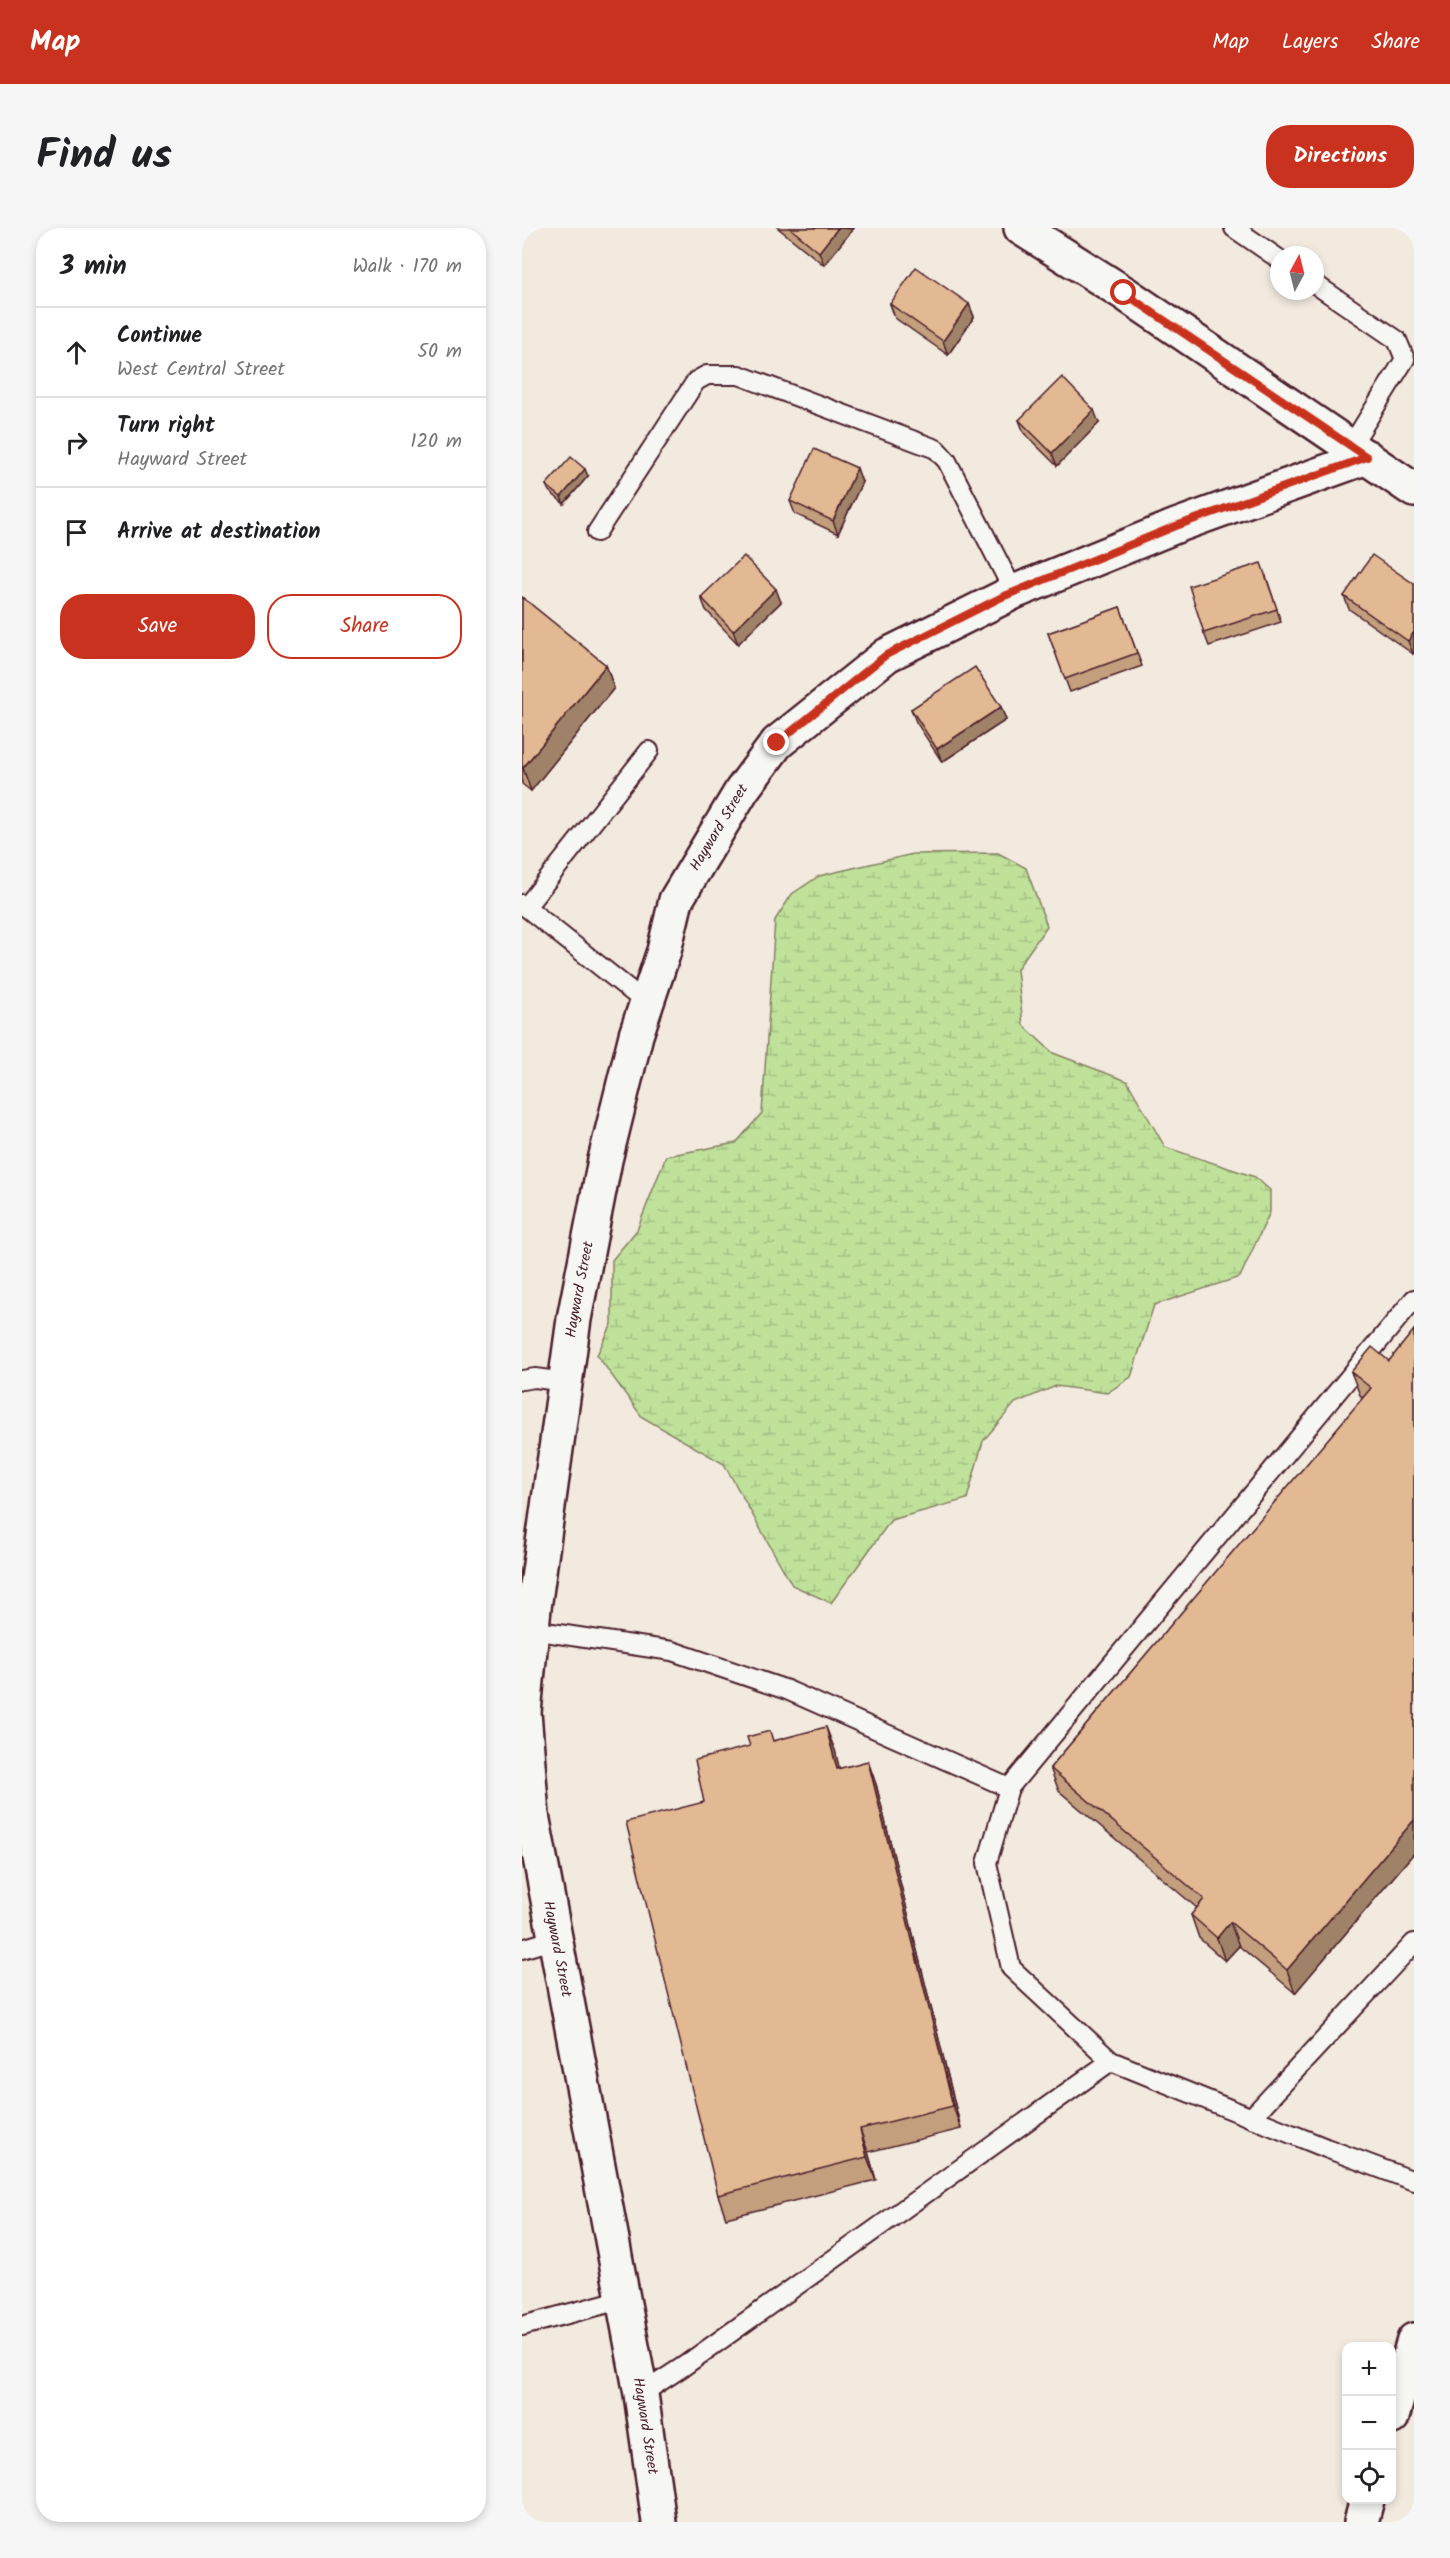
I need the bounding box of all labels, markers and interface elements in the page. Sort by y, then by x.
text: Map [30,20,81,65]
text: Map [1212,26,1249,59]
text: Layers [1282,26,1338,59]
text: Share [1371,26,1420,59]
text: Find us [36,123,172,190]
button: Directions [1266,125,1414,188]
text: 3 min [60,246,127,288]
north arrow [1270,246,1324,300]
text: Walk · 170 m [352,251,462,283]
route start [1110,279,1136,305]
text: Continue [117,319,202,354]
icon: ahead [60,336,93,369]
text: 50 m [417,336,462,368]
text: West Central Street [117,354,285,386]
text: Turn right [117,409,215,444]
icon: right [60,426,93,459]
text: 120 m [410,426,462,458]
text: Hayward Street [117,444,247,476]
text: Arrive at destination [117,515,320,550]
icon: arrive [60,516,93,549]
button: Save [60,594,255,659]
button: Share [267,594,462,659]
route end [763,729,789,755]
street label: Hayward Street [684,779,755,876]
street label: Hayward Street [560,1239,601,1339]
street label: Hayward Street [536,1899,578,1999]
map controls [1342,2342,1396,2504]
button: + [1342,2342,1396,2396]
street label: Hayward Street [626,2376,665,2476]
button: − [1342,2396,1396,2450]
button: locate [1342,2450,1396,2504]

